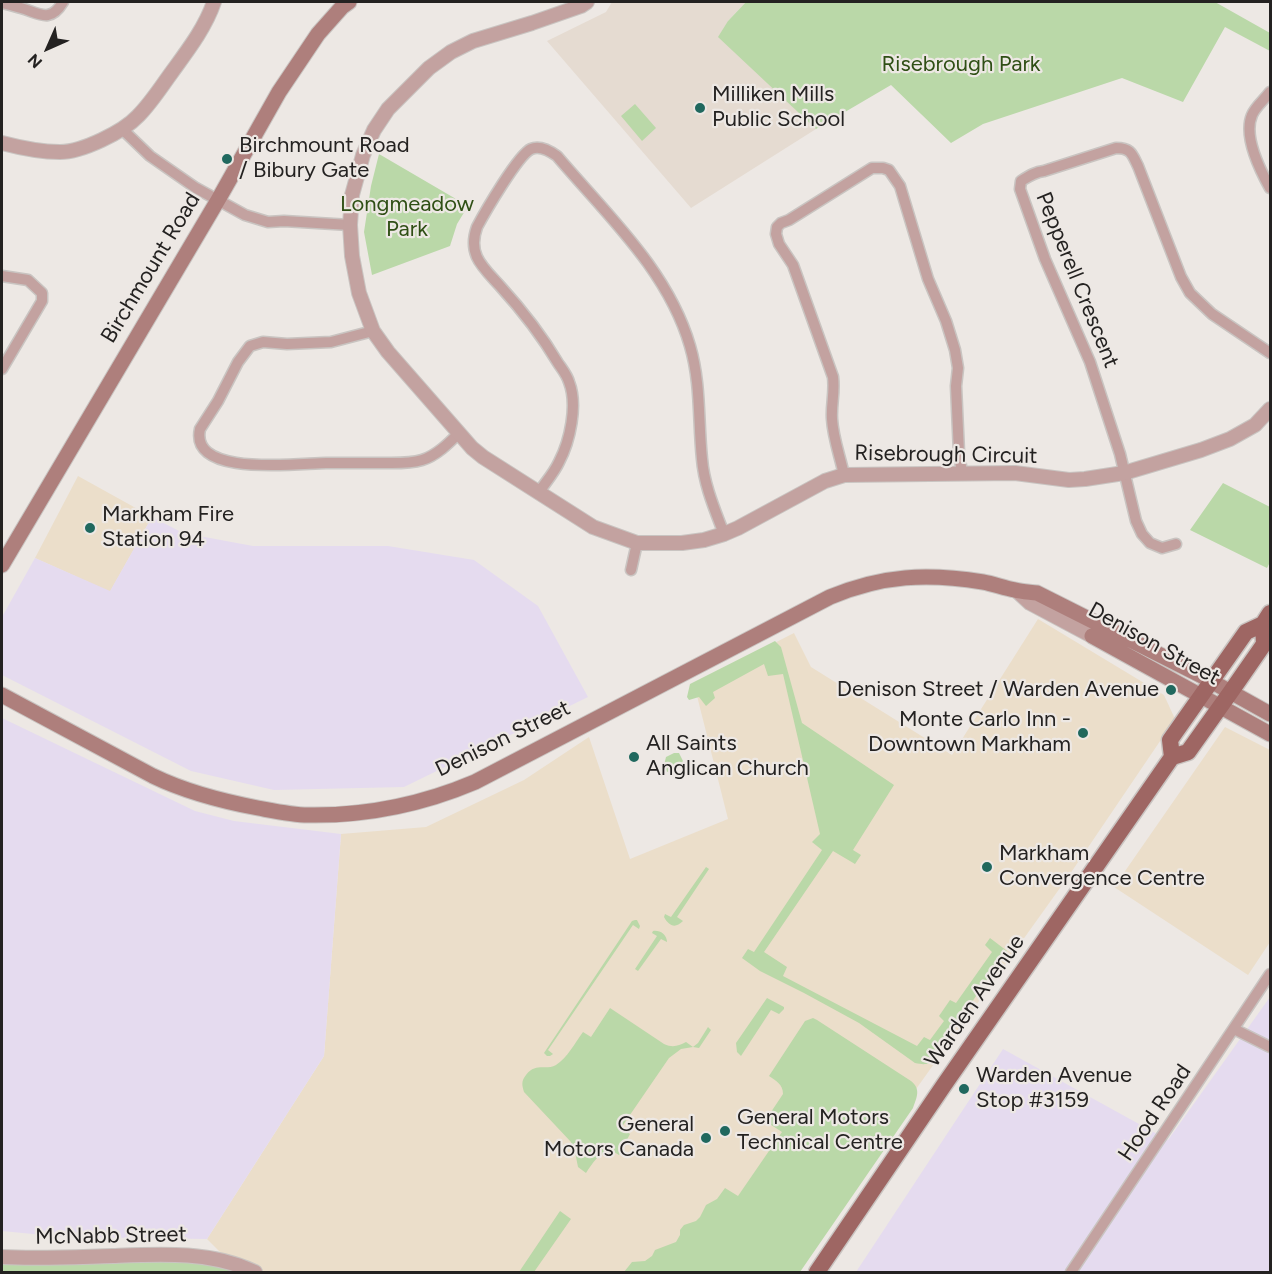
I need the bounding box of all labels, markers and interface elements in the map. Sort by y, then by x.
north arrow [18,18,78,78]
text: N [24,50,46,72]
park label: Risebrough Park [882,52,1040,78]
place label: Milliken Mills Public School [712,82,845,134]
marker: Milliken Mills Public School [693,101,707,115]
place label: Birchmount Road / Bibury Gate [239,133,410,184]
marker: Birchmount Road / Bibury Gate [220,152,234,166]
street label: Birchmount Road [96,188,206,348]
street label: Pepperell Crescent [1030,188,1124,372]
park label: Longmeadow Park [340,192,474,243]
street label: Risebrough Circuit [854,440,1038,470]
place label: Markham Fire Station 94 [102,502,234,554]
marker: Markham Fire Station 94 [83,521,97,535]
street label: Denison Street [1083,597,1225,691]
place label: Denison Street / Warden Avenue [837,677,1159,703]
marker: Denison Street / Warden Avenue [1164,683,1178,697]
street label: Denison Street [431,695,575,783]
place label: Monte Carlo Inn - Downtown Markham [868,707,1071,758]
marker: Monte Carlo Inn - Downtown Markham [1076,726,1090,740]
place label: All Saints Anglican Church [646,731,809,782]
marker: All Saints Anglican Church [627,750,641,764]
place label: Markham Convergence Centre [999,841,1205,892]
marker: Markham Convergence Centre [980,860,994,874]
street label: Warden Avenue [919,930,1031,1072]
street label: Hood Road [1113,1060,1197,1166]
place label: Warden Avenue Stop #3159 [976,1063,1132,1114]
marker: Warden Avenue Stop #3159 [957,1082,971,1096]
place label: General Motors Technical Centre [737,1105,903,1156]
place label: General Motors Canada [544,1112,694,1164]
marker: General Motors Technical Centre [718,1124,732,1138]
marker: General Motors Canada [699,1131,713,1145]
street label: McNabb Street [35,1221,187,1251]

